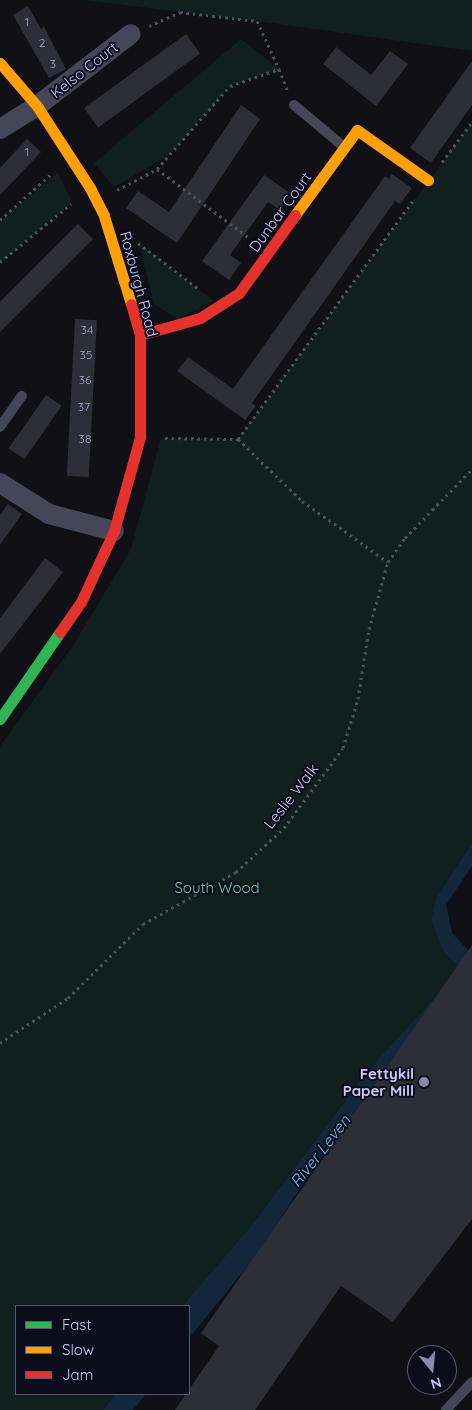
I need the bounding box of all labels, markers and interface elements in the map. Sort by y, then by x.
house number: 1 [25,15,29,29]
house number: 2 [39,36,45,50]
street label: Kelso Court [47,38,121,102]
house number: 3 [50,57,56,71]
house number: 1 [25,145,29,159]
street label: Dunbar Court [245,169,315,255]
street label: Roxburgh Road [116,229,162,339]
house number: 34 [81,323,93,337]
house number: 35 [80,348,92,362]
house number: 36 [79,373,91,387]
house number: 37 [78,400,90,414]
house number: 38 [79,432,91,446]
street label: Leslie Walk [260,760,322,832]
park label: South Wood [174,879,260,897]
place label: Fettykil Paper Mill [343,1064,414,1099]
marker: Fettykil Paper Mill [418,1076,430,1088]
water label: River Leven [286,1111,354,1191]
legend [15,1305,190,1395]
text: Fast [62,1315,91,1334]
text: Slow [62,1340,94,1359]
north arrow [407,1345,457,1395]
text: Jam [62,1365,93,1384]
text: N [429,1373,444,1393]

